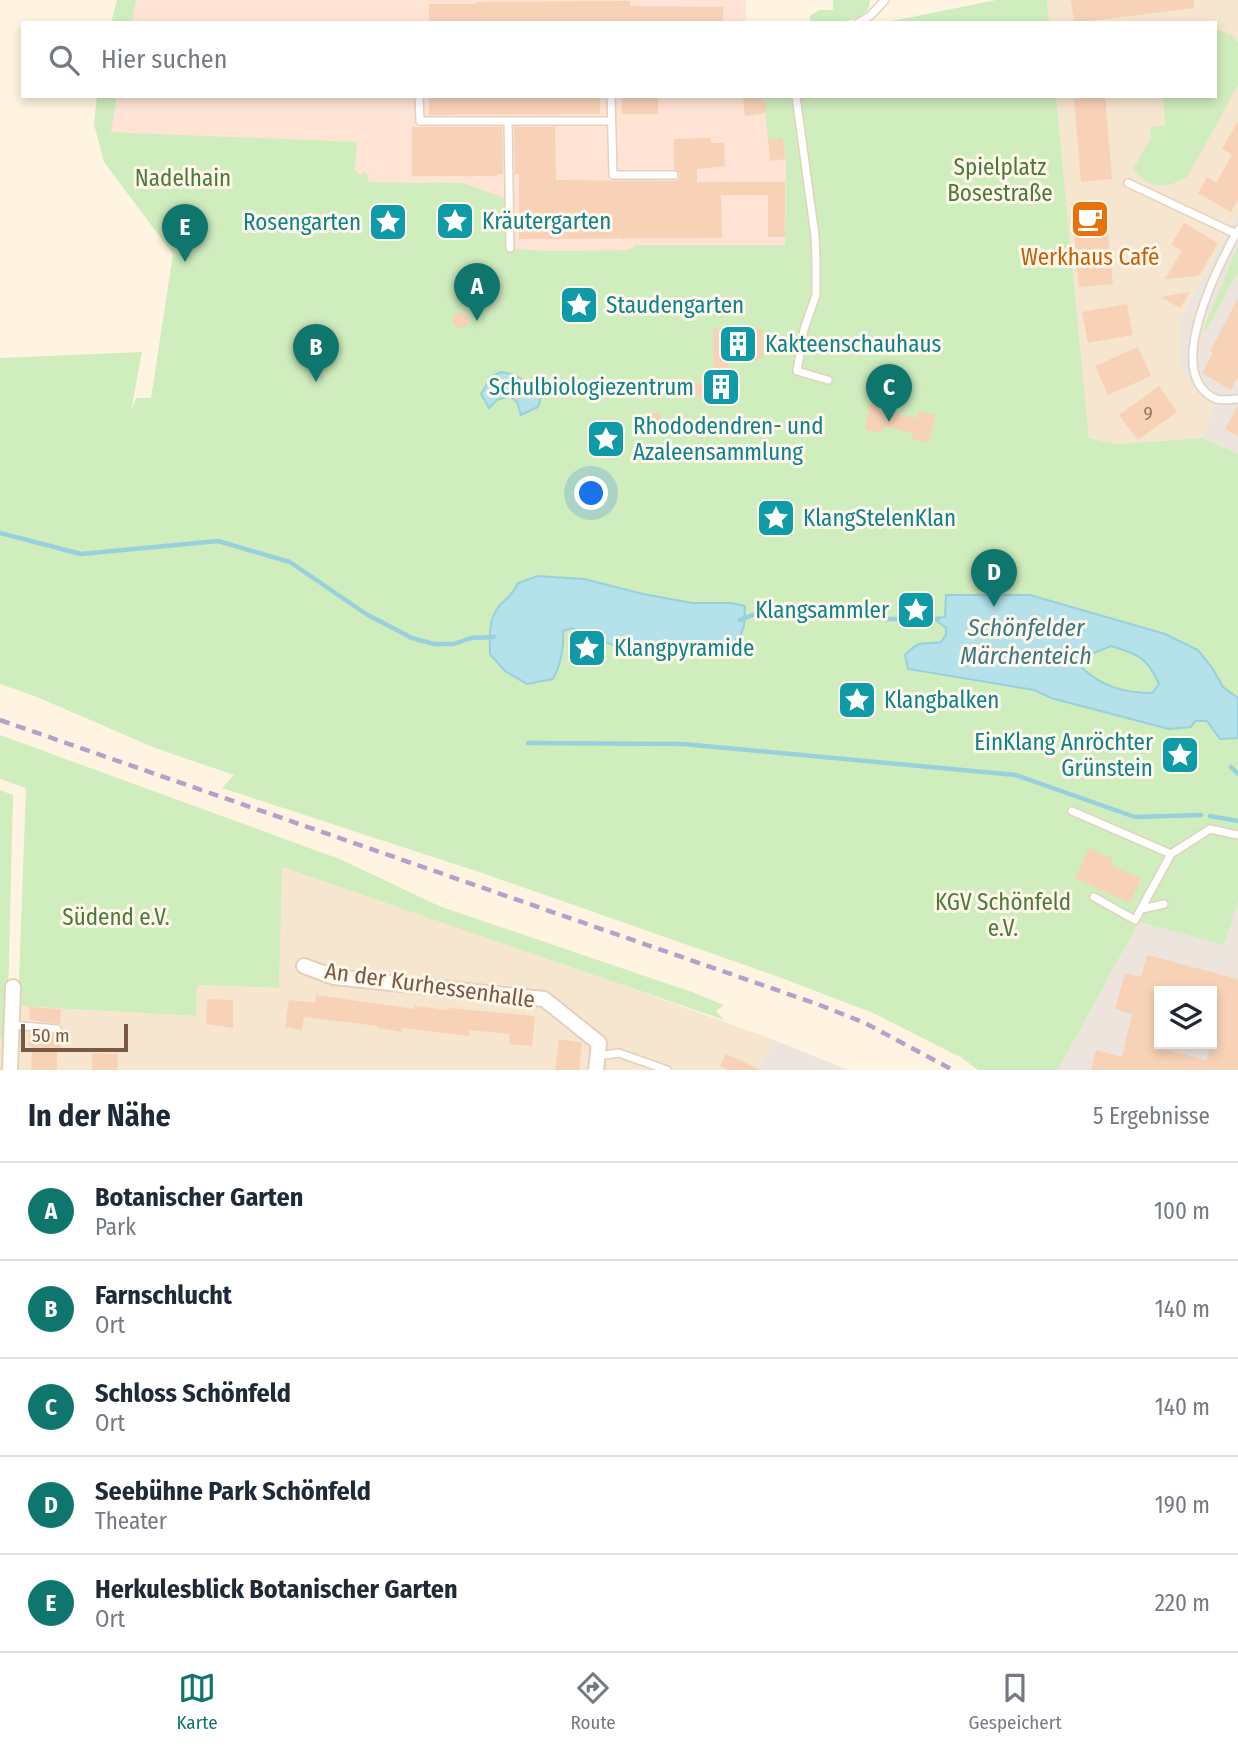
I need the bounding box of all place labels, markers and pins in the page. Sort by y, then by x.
cafe icon: Werkhaus Café [1069,198,1111,240]
place icon: Kräutergarten [434,200,476,242]
place icon: Rosengarten [367,201,409,243]
pin: E [162,204,208,262]
place label: Kräutergarten [482,207,611,235]
place label: Rosengarten [243,208,361,236]
place label: Werkhaus Café [1021,243,1159,271]
pin: A [454,263,500,321]
place icon: Staudengarten [558,284,600,326]
place label: Staudengarten [606,291,744,319]
building icon: Kakteenschauhaus [717,323,759,365]
pin: B [293,324,339,382]
place label: Kakteenschauhaus [765,330,942,358]
pin: C [866,364,912,422]
building icon: Schulbiologiezentrum [700,366,742,408]
place label: Schulbiologiezentrum [489,373,694,401]
place label: Rhododendren- und Azaleensammlung [633,412,824,466]
place icon: Rhododendren- und Azaleensammlung [585,418,627,460]
place icon: KlangStelenKlan [755,497,797,539]
place label: KlangStelenKlan [803,504,956,532]
pin: D [971,549,1017,607]
place icon: Klangsammler [895,589,937,631]
place label: Klangsammler [755,596,889,624]
place icon: Klangpyramide [566,627,608,669]
place label: Klangpyramide [614,634,754,662]
place icon: Klangbalken [836,679,878,721]
place label: Klangbalken [884,686,999,714]
place label: EinKlang Anröchter Grünstein [974,728,1153,782]
place icon: EinKlang Anröchter Grünstein [1159,734,1201,776]

